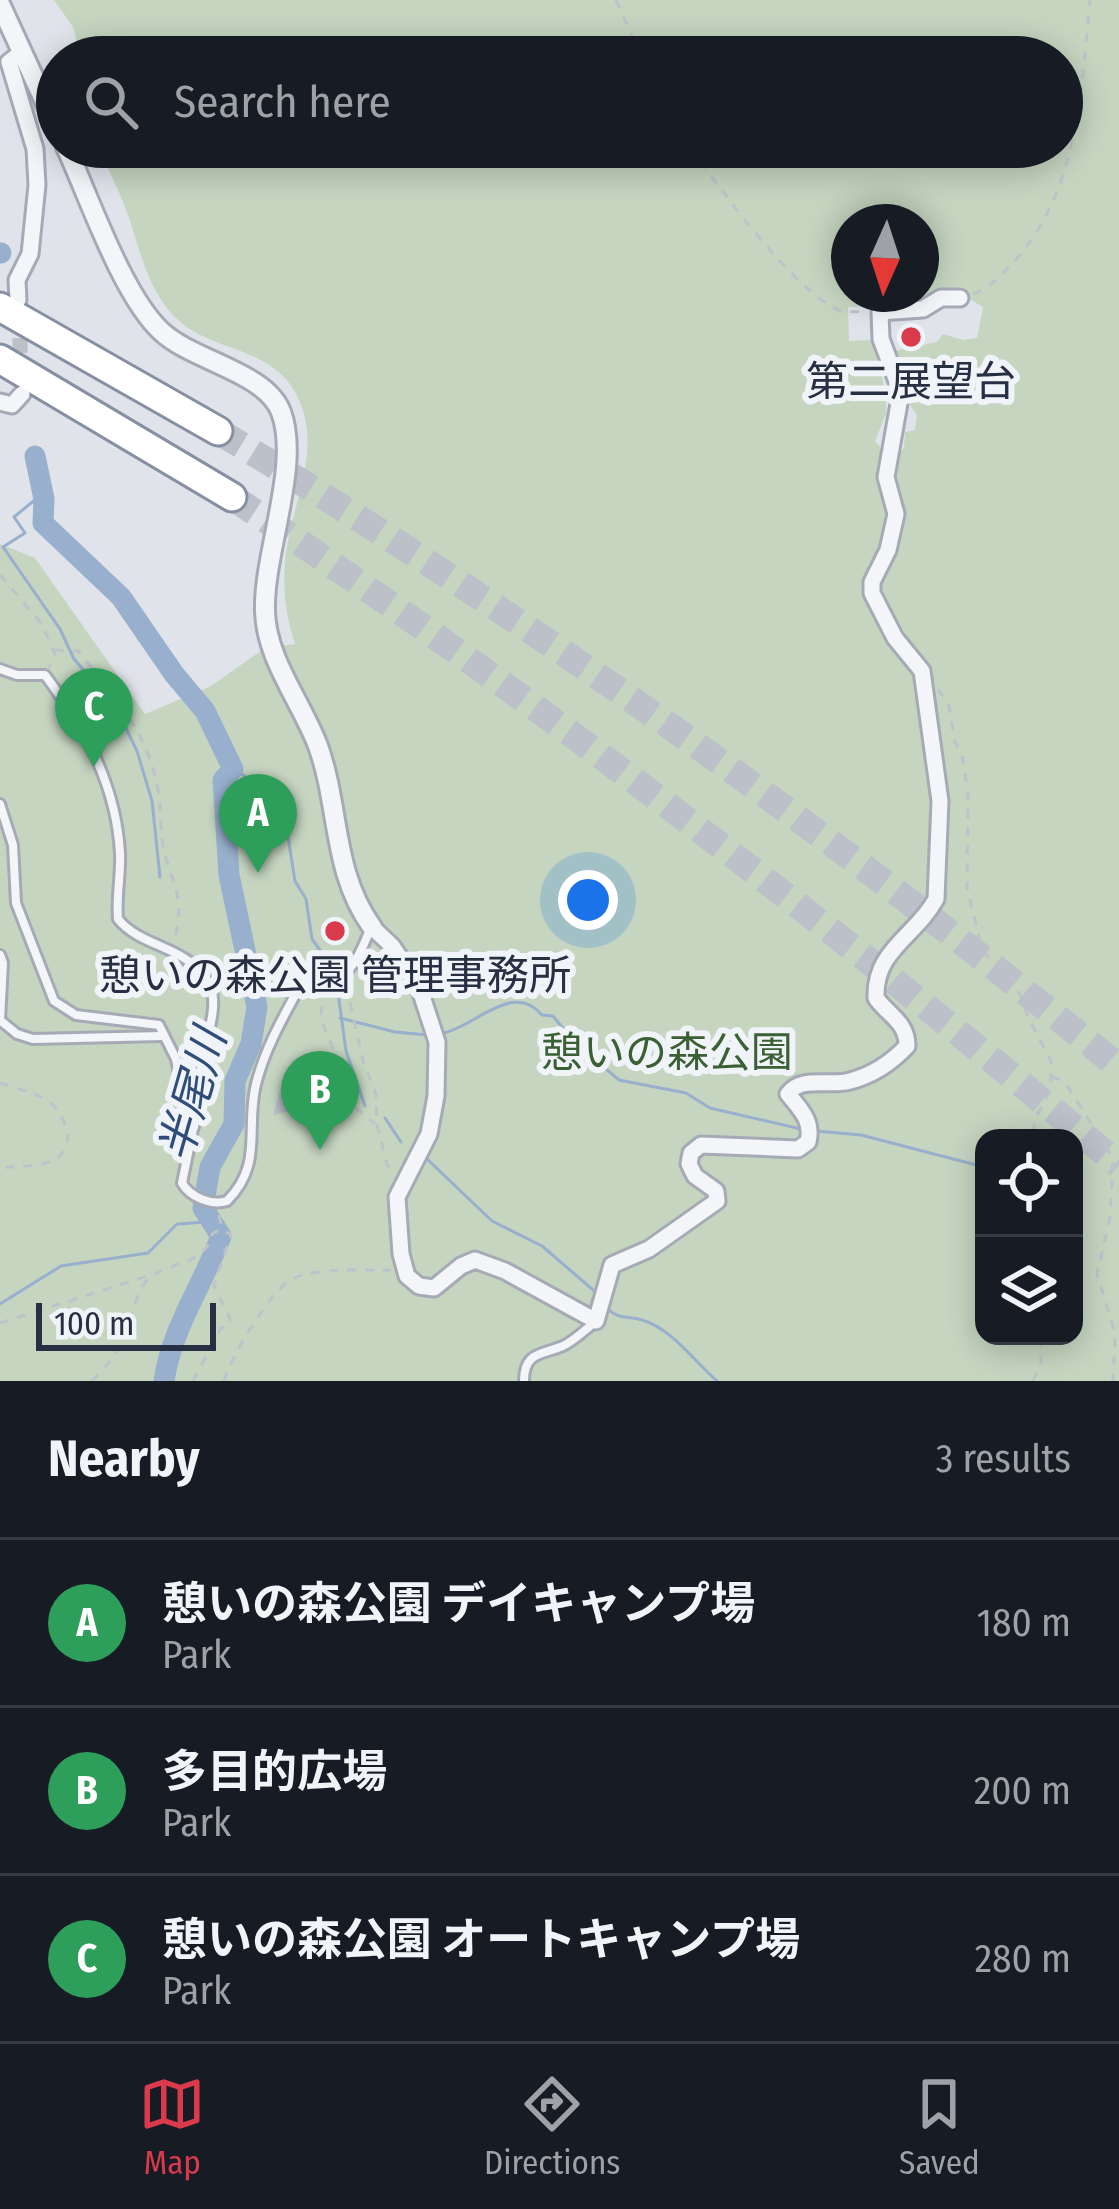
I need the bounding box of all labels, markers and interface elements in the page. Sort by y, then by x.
search box [36,36,1083,168]
icon: search [78,69,144,135]
text: Search here [174,75,391,129]
north arrow [831,204,939,312]
marker: 第二展望台 [898,324,924,350]
place label: 第二展望台 [806,357,1016,407]
pin: C [55,668,133,767]
pin: A [219,774,297,873]
your location [558,870,618,930]
marker: 憩いの森公園 管理事務所 [322,918,348,944]
place label: 憩いの森公園 管理事務所 [99,951,571,1001]
water label: 半尾川 [148,1019,239,1168]
park label: 憩いの森公園 [541,1028,793,1078]
pin: B [281,1051,359,1150]
map controls [975,1129,1083,1345]
button: locate [975,1129,1083,1237]
button: layers [975,1237,1083,1345]
scale bar [36,1297,216,1350]
text: 100 m [54,1304,134,1344]
text: Nearby [48,1428,200,1490]
text: 3 results [936,1436,1071,1482]
text: 憩いの森公園 デイキャンプ場 [162,1577,755,1631]
text: A [76,1600,98,1646]
text: 180 m [977,1600,1071,1646]
text: Park [162,1632,231,1678]
text: 多目的広場 [162,1745,387,1799]
text: B [76,1768,98,1814]
text: 200 m [974,1768,1071,1814]
text: Park [162,1800,231,1846]
text: 憩いの森公園 オートキャンプ場 [162,1913,800,1967]
text: C [77,1936,97,1982]
text: 280 m [975,1936,1071,1982]
text: Park [162,1968,231,2014]
tab: Map [139,2071,205,2183]
tab: Directions [484,2071,620,2183]
tab: Saved [899,2071,980,2183]

